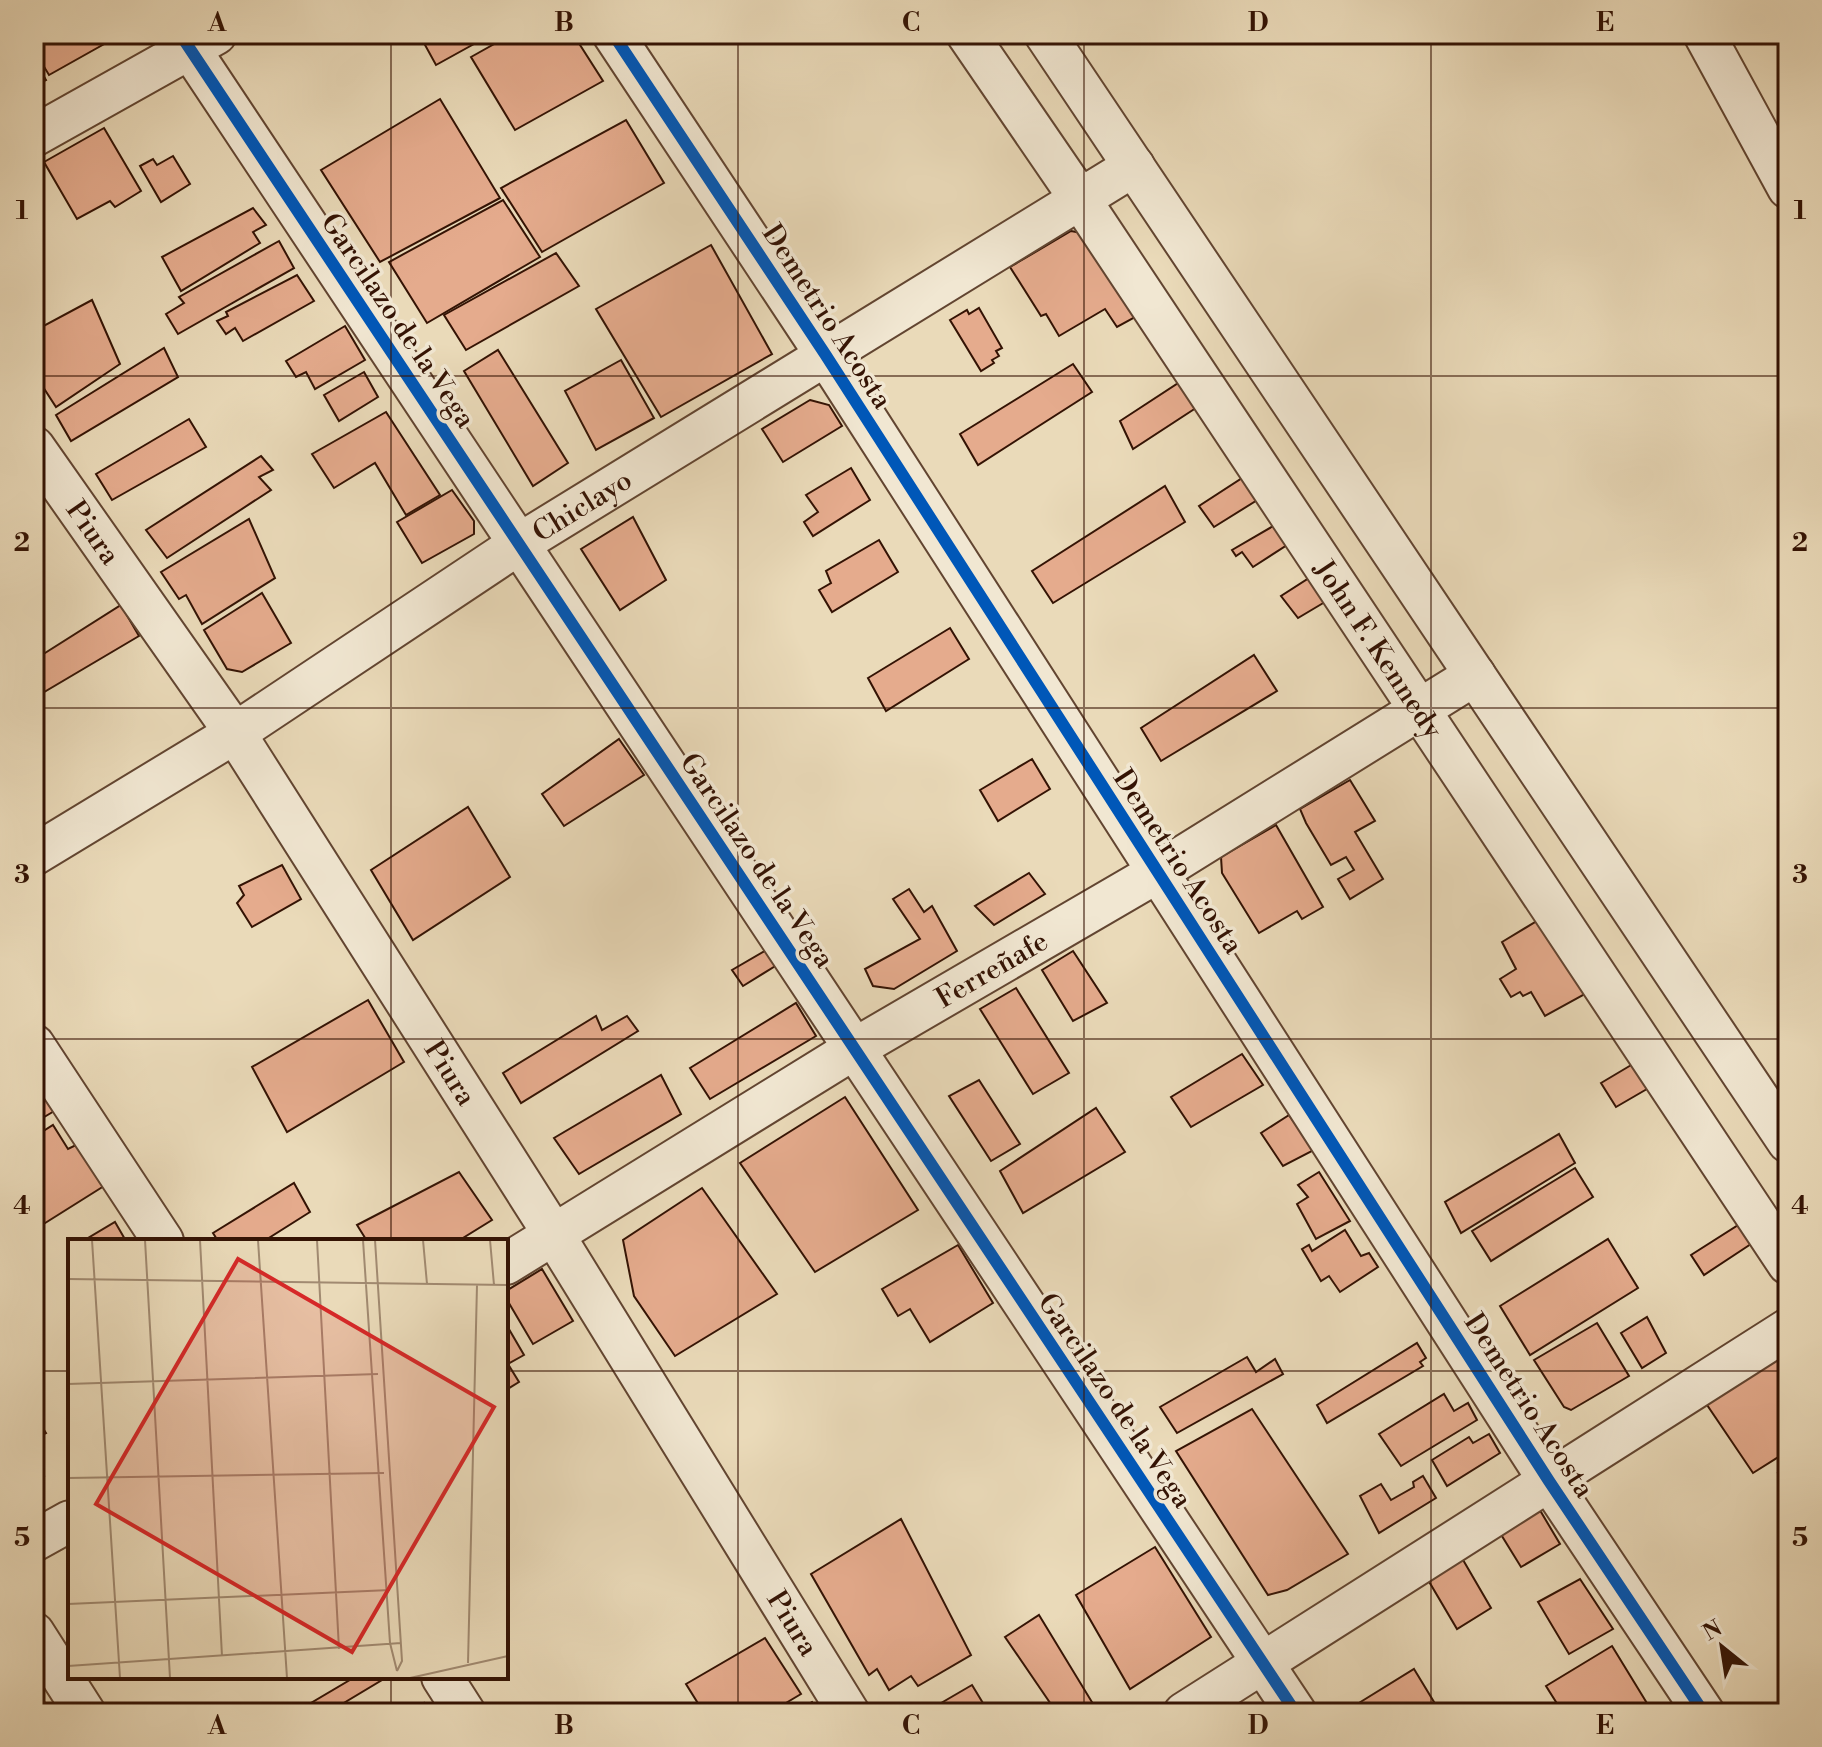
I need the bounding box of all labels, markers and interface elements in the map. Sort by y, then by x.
text: A [207,7,227,39]
text: B [554,7,574,39]
text: C [902,7,920,39]
text: D [1248,7,1268,39]
text: E [1596,7,1614,39]
text: 1 [16,195,29,227]
text: 1 [1794,195,1807,227]
street label: Garcilazo de la Vega [313,207,483,436]
street label: Demetrio Acosta [754,218,900,416]
street label: Chiclayo [527,463,639,550]
street label: Piura [58,494,128,573]
text: 2 [14,527,30,559]
text: 2 [1792,527,1808,559]
street label: John F. Kennedy [1305,553,1450,746]
street label: Garcilazo de la Vega [672,747,842,976]
street label: Demetrio Acosta [1105,763,1251,961]
text: 3 [14,859,30,891]
text: 3 [1792,859,1808,891]
street label: Ferreñafe [930,924,1054,1017]
street label: Piura [416,1034,484,1113]
text: 4 [13,1190,31,1222]
text: 4 [1791,1190,1809,1222]
inset map [68,1239,508,1679]
street label: Garcilazo de la Vega [1030,1287,1200,1516]
street label: Demetrio Acosta [1456,1307,1602,1505]
text: 5 [14,1522,30,1554]
text: 5 [1792,1522,1808,1554]
street label: Piura [759,1584,826,1663]
north arrow [1682,1607,1762,1687]
text: N [1698,1615,1728,1647]
text: A [207,1710,227,1742]
text: B [554,1710,574,1742]
text: C [902,1710,920,1742]
text: D [1248,1710,1268,1742]
text: E [1596,1710,1614,1742]

